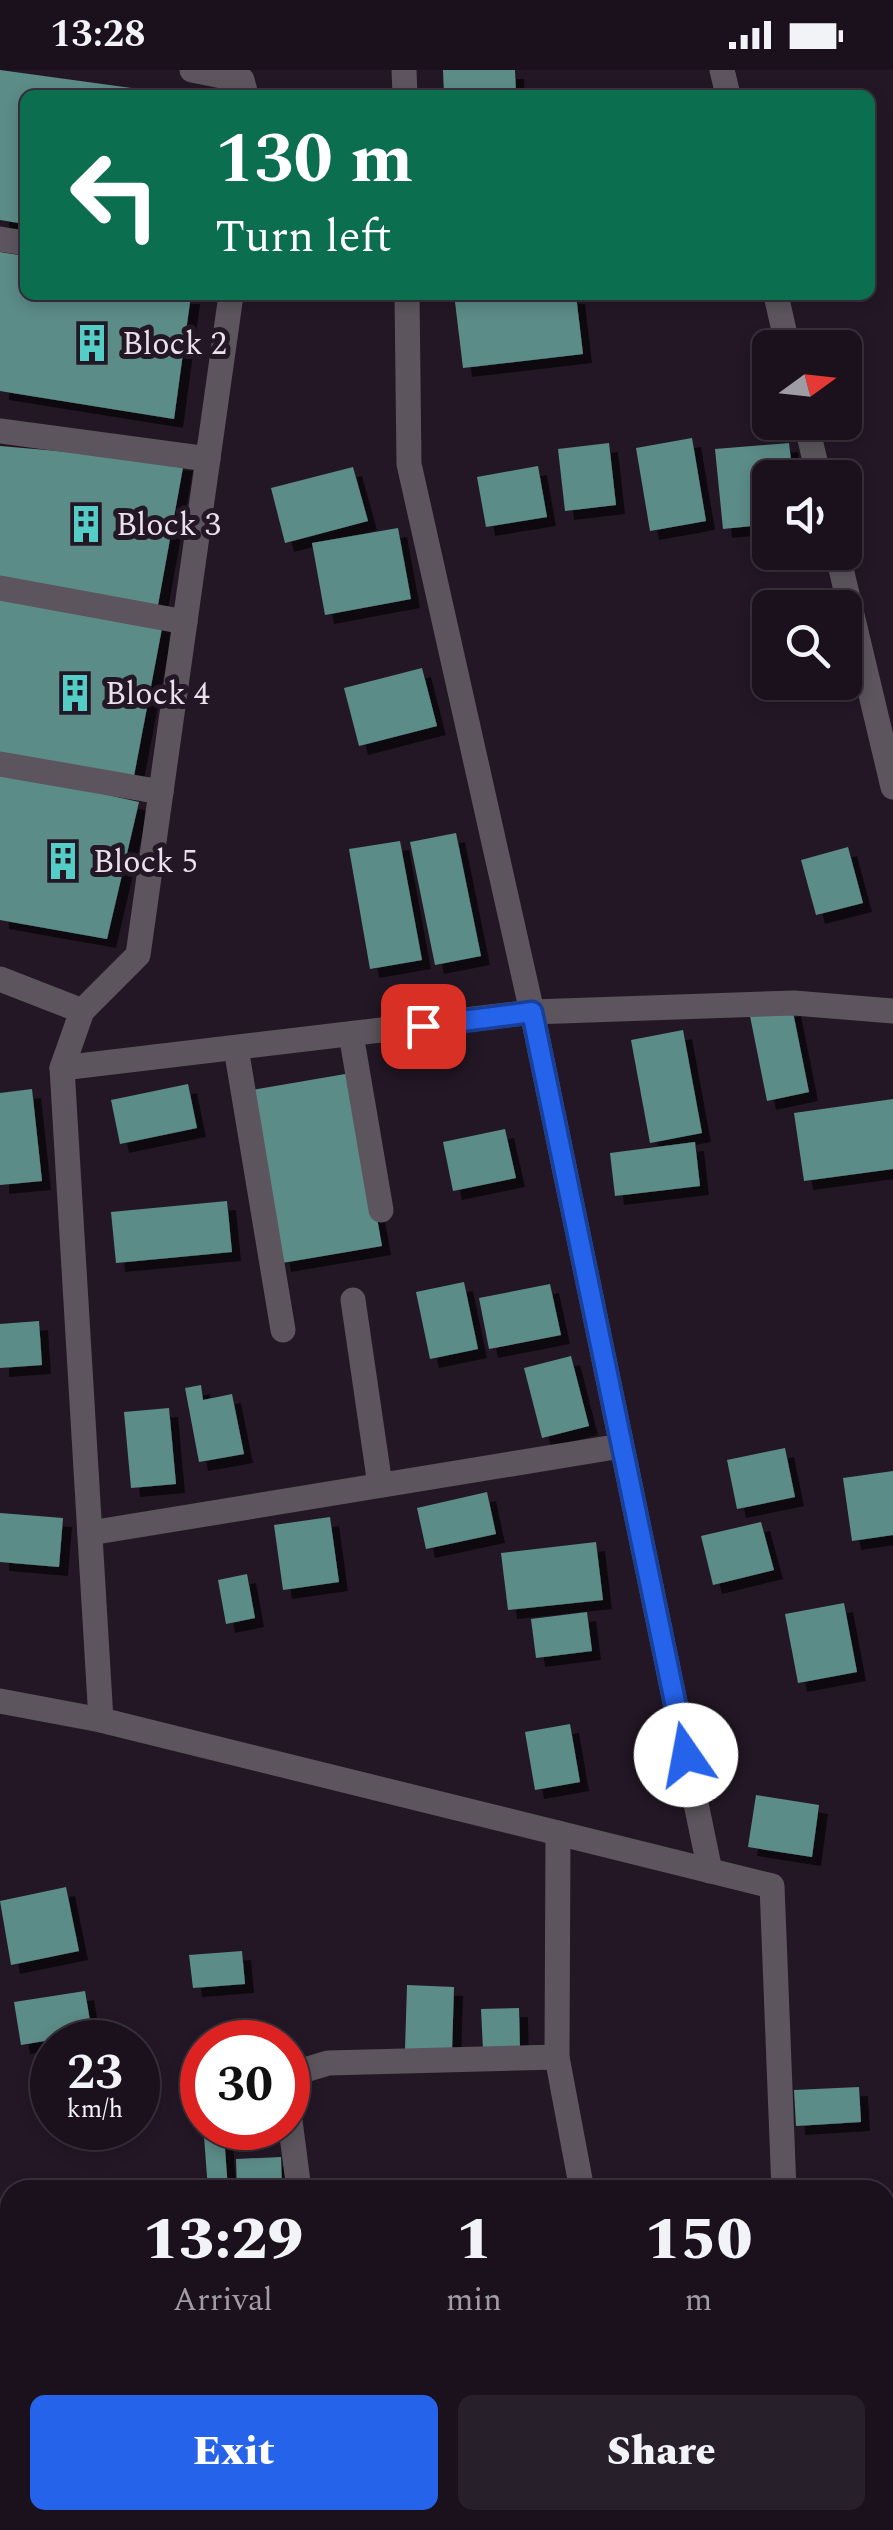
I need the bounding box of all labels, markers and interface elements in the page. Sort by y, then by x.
text: 13:28 [50,6,145,64]
text: 130 m [215,107,413,213]
icon: left [50,130,180,260]
text: Turn left [215,203,392,272]
place label: Block 2 [122,320,227,369]
building icon: Block 2 [71,322,113,364]
north arrow [752,330,862,440]
map controls [752,330,862,700]
button: sound [752,460,862,570]
place label: Block 3 [116,501,221,550]
building icon: Block 3 [65,503,107,545]
button: search [752,590,862,700]
place label: Block 4 [105,670,210,719]
building icon: Block 4 [54,672,96,714]
place label: Block 5 [93,838,198,887]
building icon: Block 5 [42,840,84,882]
pin [381,984,466,1069]
icon: arrive [396,999,451,1054]
position arrow [634,1703,738,1807]
speed limit sign: 30 [180,2020,310,2150]
text: 23 [67,2035,123,2111]
text: km/h [67,2091,123,2129]
text: 13:29 [143,2194,303,2286]
text: 1 [456,2194,492,2286]
text: 150 [644,2194,752,2286]
text: Arrival [173,2276,273,2325]
text: min [446,2276,502,2325]
text: m [685,2276,712,2325]
button: Exit [30,2395,438,2510]
button: Share [458,2395,865,2510]

